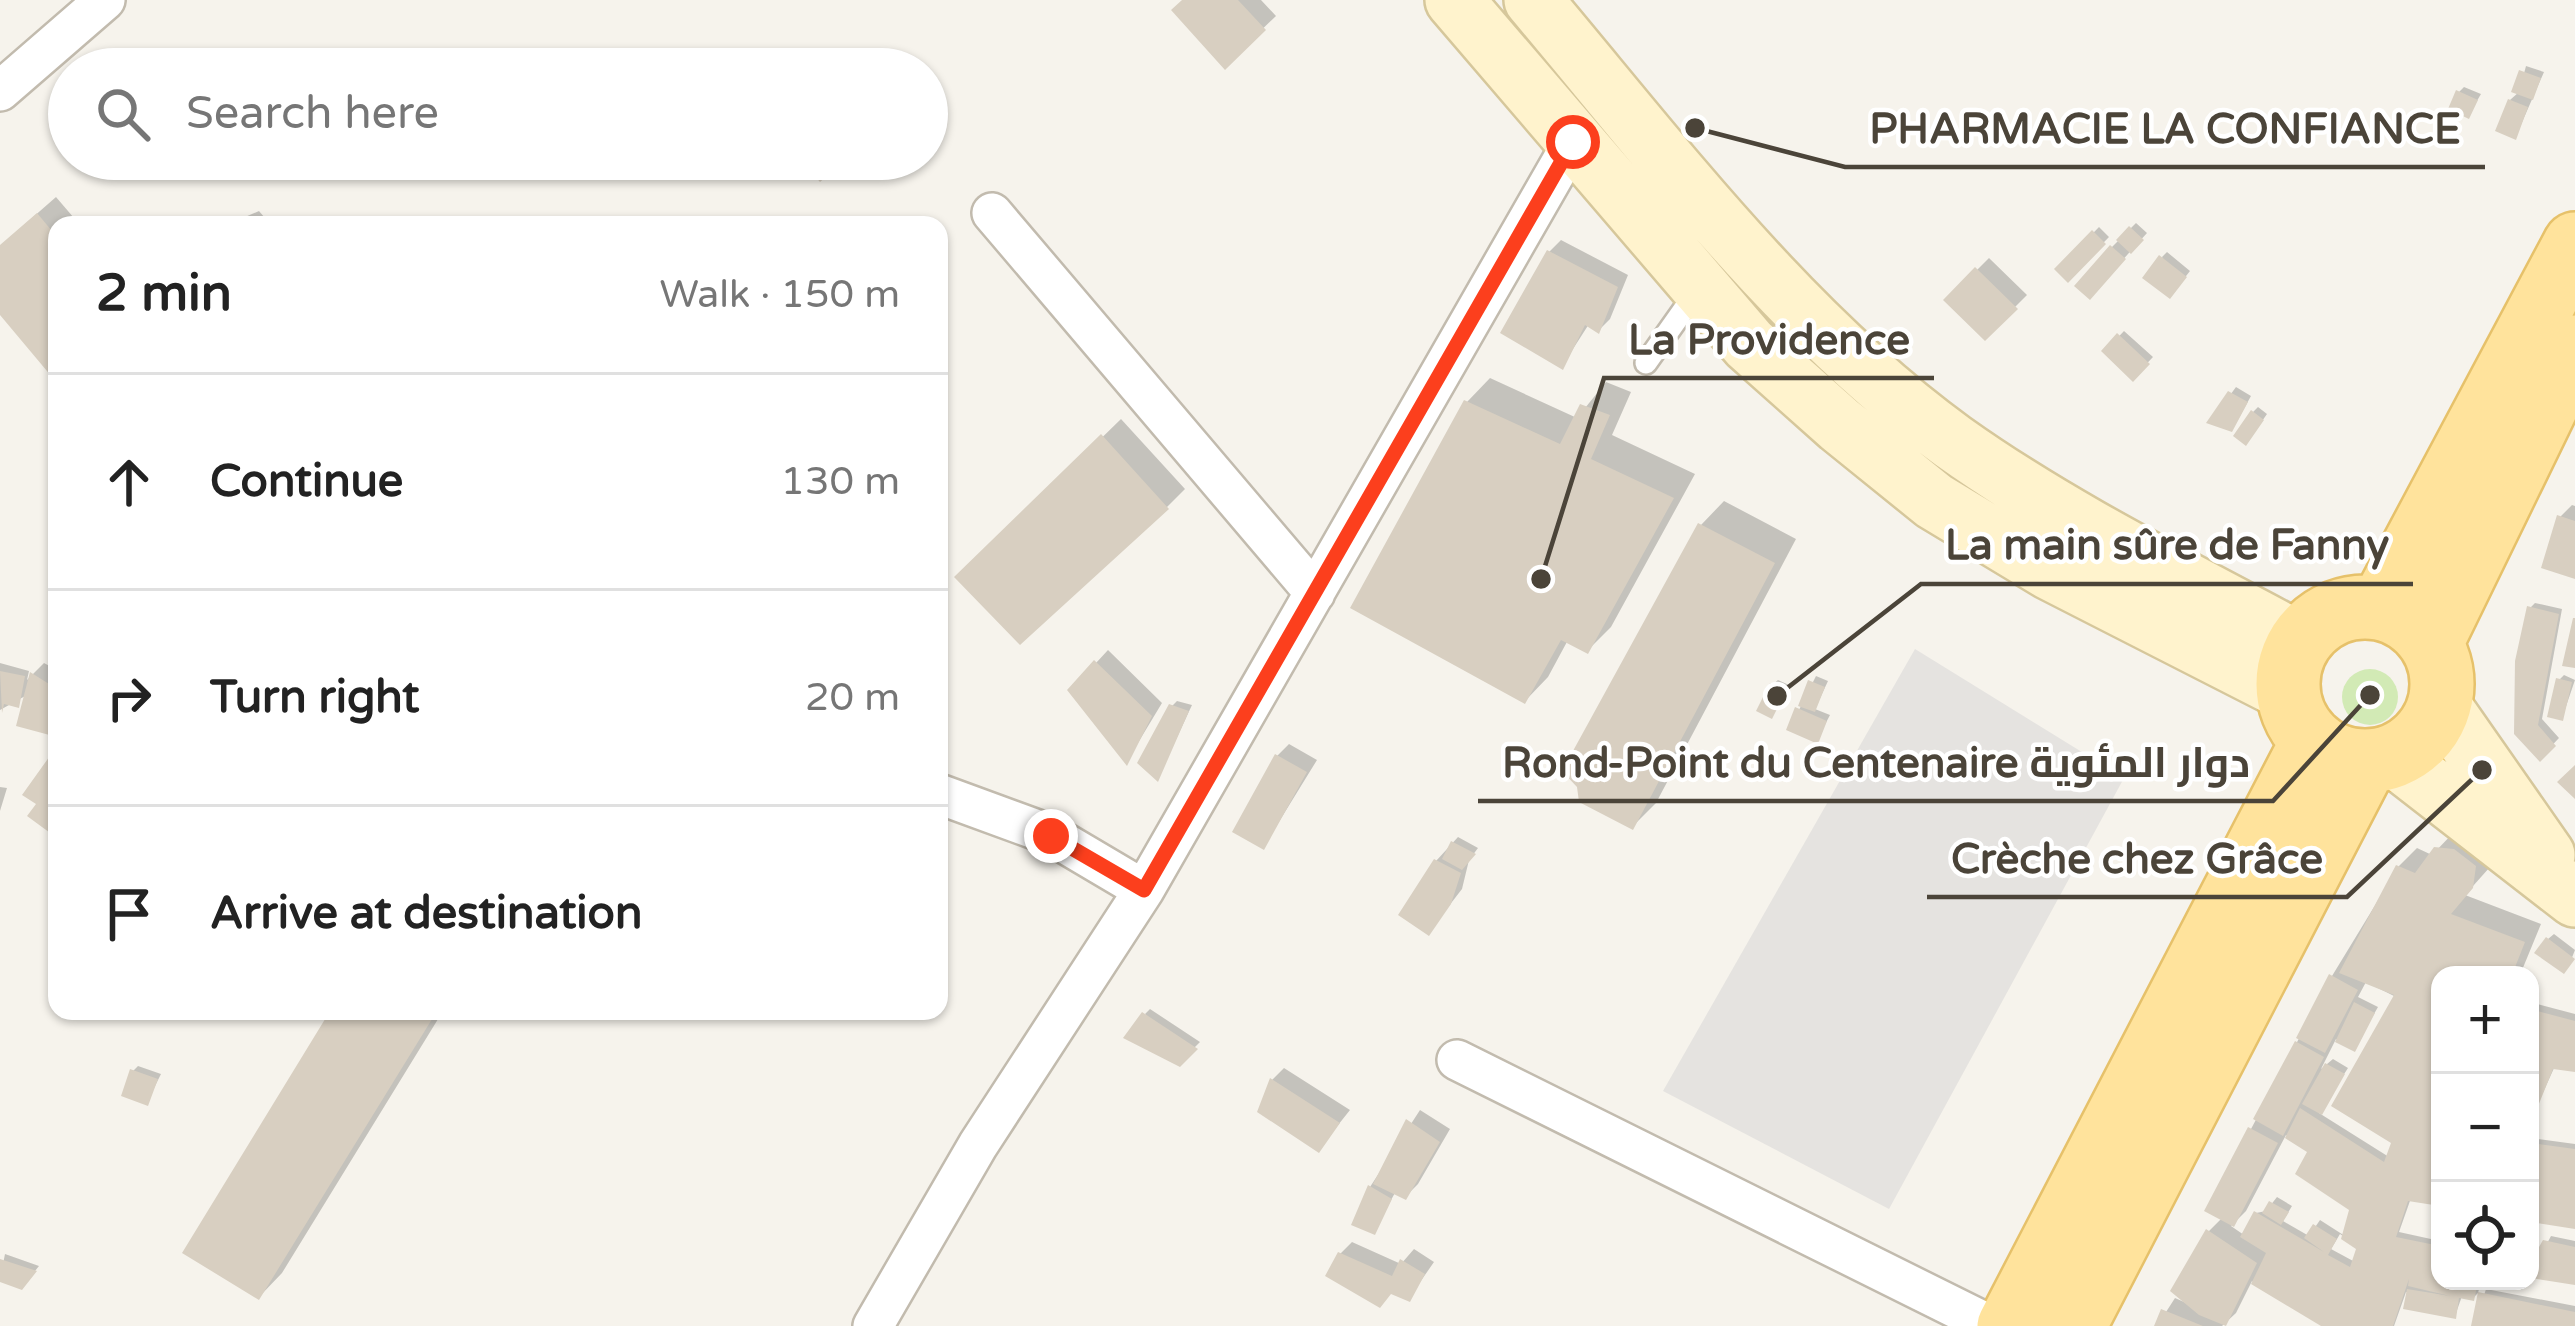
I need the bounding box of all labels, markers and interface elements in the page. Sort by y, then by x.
search box [48,48,948,180]
icon: search [90,81,156,147]
text: Search here [186,87,439,141]
callout: PHARMACIE LA CONFIANCE [1845,89,2485,167]
text: PHARMACIE LA CONFIANCE [1869,104,2461,155]
route start [1546,115,1600,169]
text: 2 min [96,263,232,325]
text: Walk · 150 m [659,271,900,318]
callout: La Providence [1604,300,1934,378]
text: La Providence [1628,315,1910,366]
icon: ahead [96,449,162,515]
text: Continue [210,455,403,509]
text: 130 m [781,458,900,505]
callout: La main sûre de Fanny [1921,506,2413,584]
text: La main sûre de Fanny [1945,520,2390,571]
icon: right [96,665,162,731]
text: Turn right [210,671,419,725]
text: 20 m [805,674,900,721]
callout: Rond-Point du Centenaire دوار المئوية [1478,723,2273,801]
text: Rond-Point du Centenaire دوار المئوية [1502,738,2250,789]
route end [1024,809,1078,863]
callout: Crèche chez Grâce [1927,819,2347,897]
text: Crèche chez Grâce [1951,834,2323,885]
icon: arrive [96,881,162,947]
text: Arrive at destination [210,887,642,941]
map controls [2431,966,2539,1290]
button: + [2431,966,2539,1074]
button: − [2431,1074,2539,1182]
button: locate [2431,1182,2539,1290]

